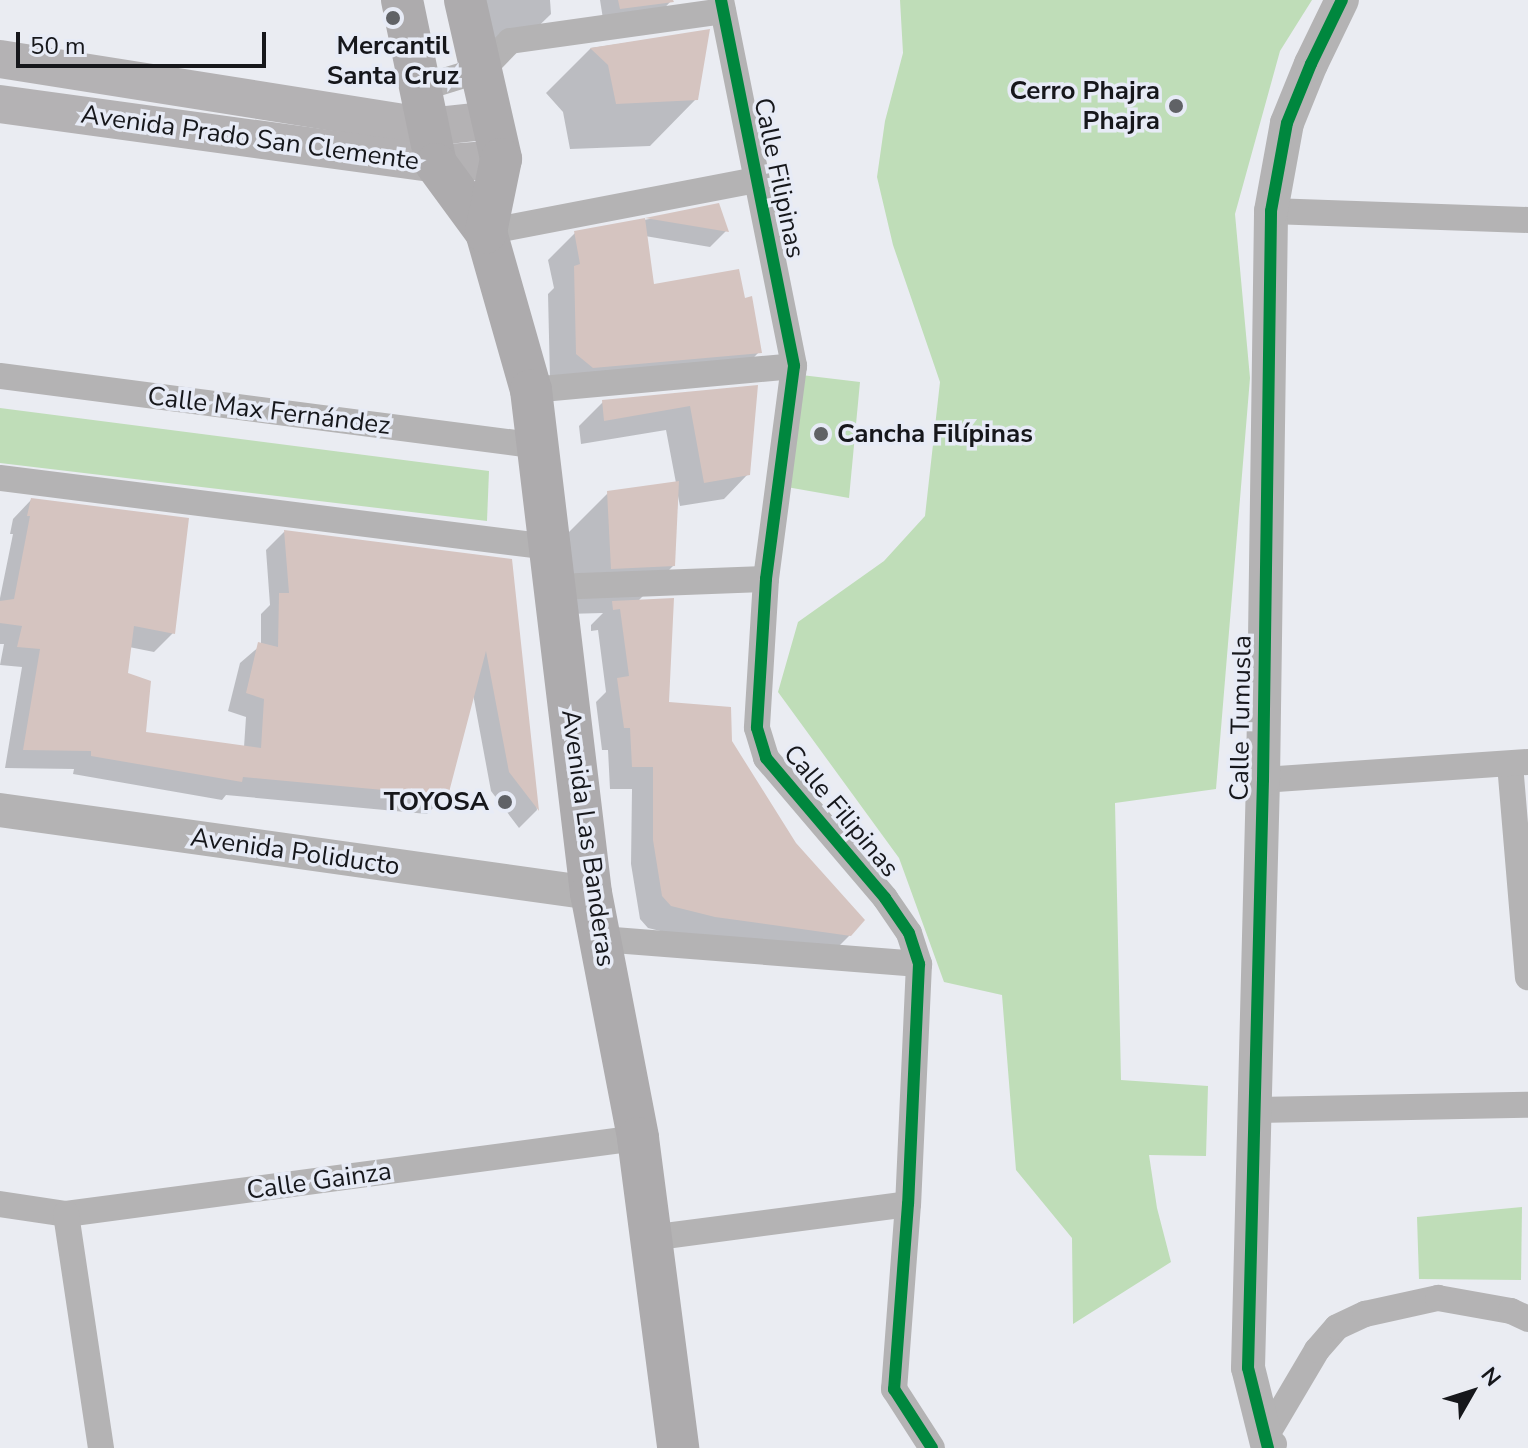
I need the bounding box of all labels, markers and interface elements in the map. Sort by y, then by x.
marker: Mercantil Santa Cruz [384,9,402,27]
scale bar [20,16,270,66]
text: 50 m [30,30,86,62]
place label: Mercantil Santa Cruz [327,30,459,92]
place label: Cerro Phajra Phajra [1010,75,1160,136]
street label: Calle Filipinas [747,95,811,261]
marker: Cerro Phajra Phajra [1167,97,1185,115]
street label: Avenida Prado San Clemente [79,99,421,177]
street label: Calle Max Fernández [146,381,392,441]
place label: Cancha Filípinas [837,418,1033,450]
marker: Cancha Filípinas [812,425,830,443]
street label: Calle Tumusla [1224,635,1258,801]
street label: Avenida Las Banderas [555,707,621,969]
street label: Calle Filipinas [777,739,905,883]
place label: TOYOSA [384,786,489,818]
marker: TOYOSA [496,793,514,811]
street label: Avenida Poliducto [188,822,402,882]
street label: Calle Gainza [245,1155,393,1207]
north arrow [1432,1352,1512,1432]
text: N [1474,1361,1507,1393]

